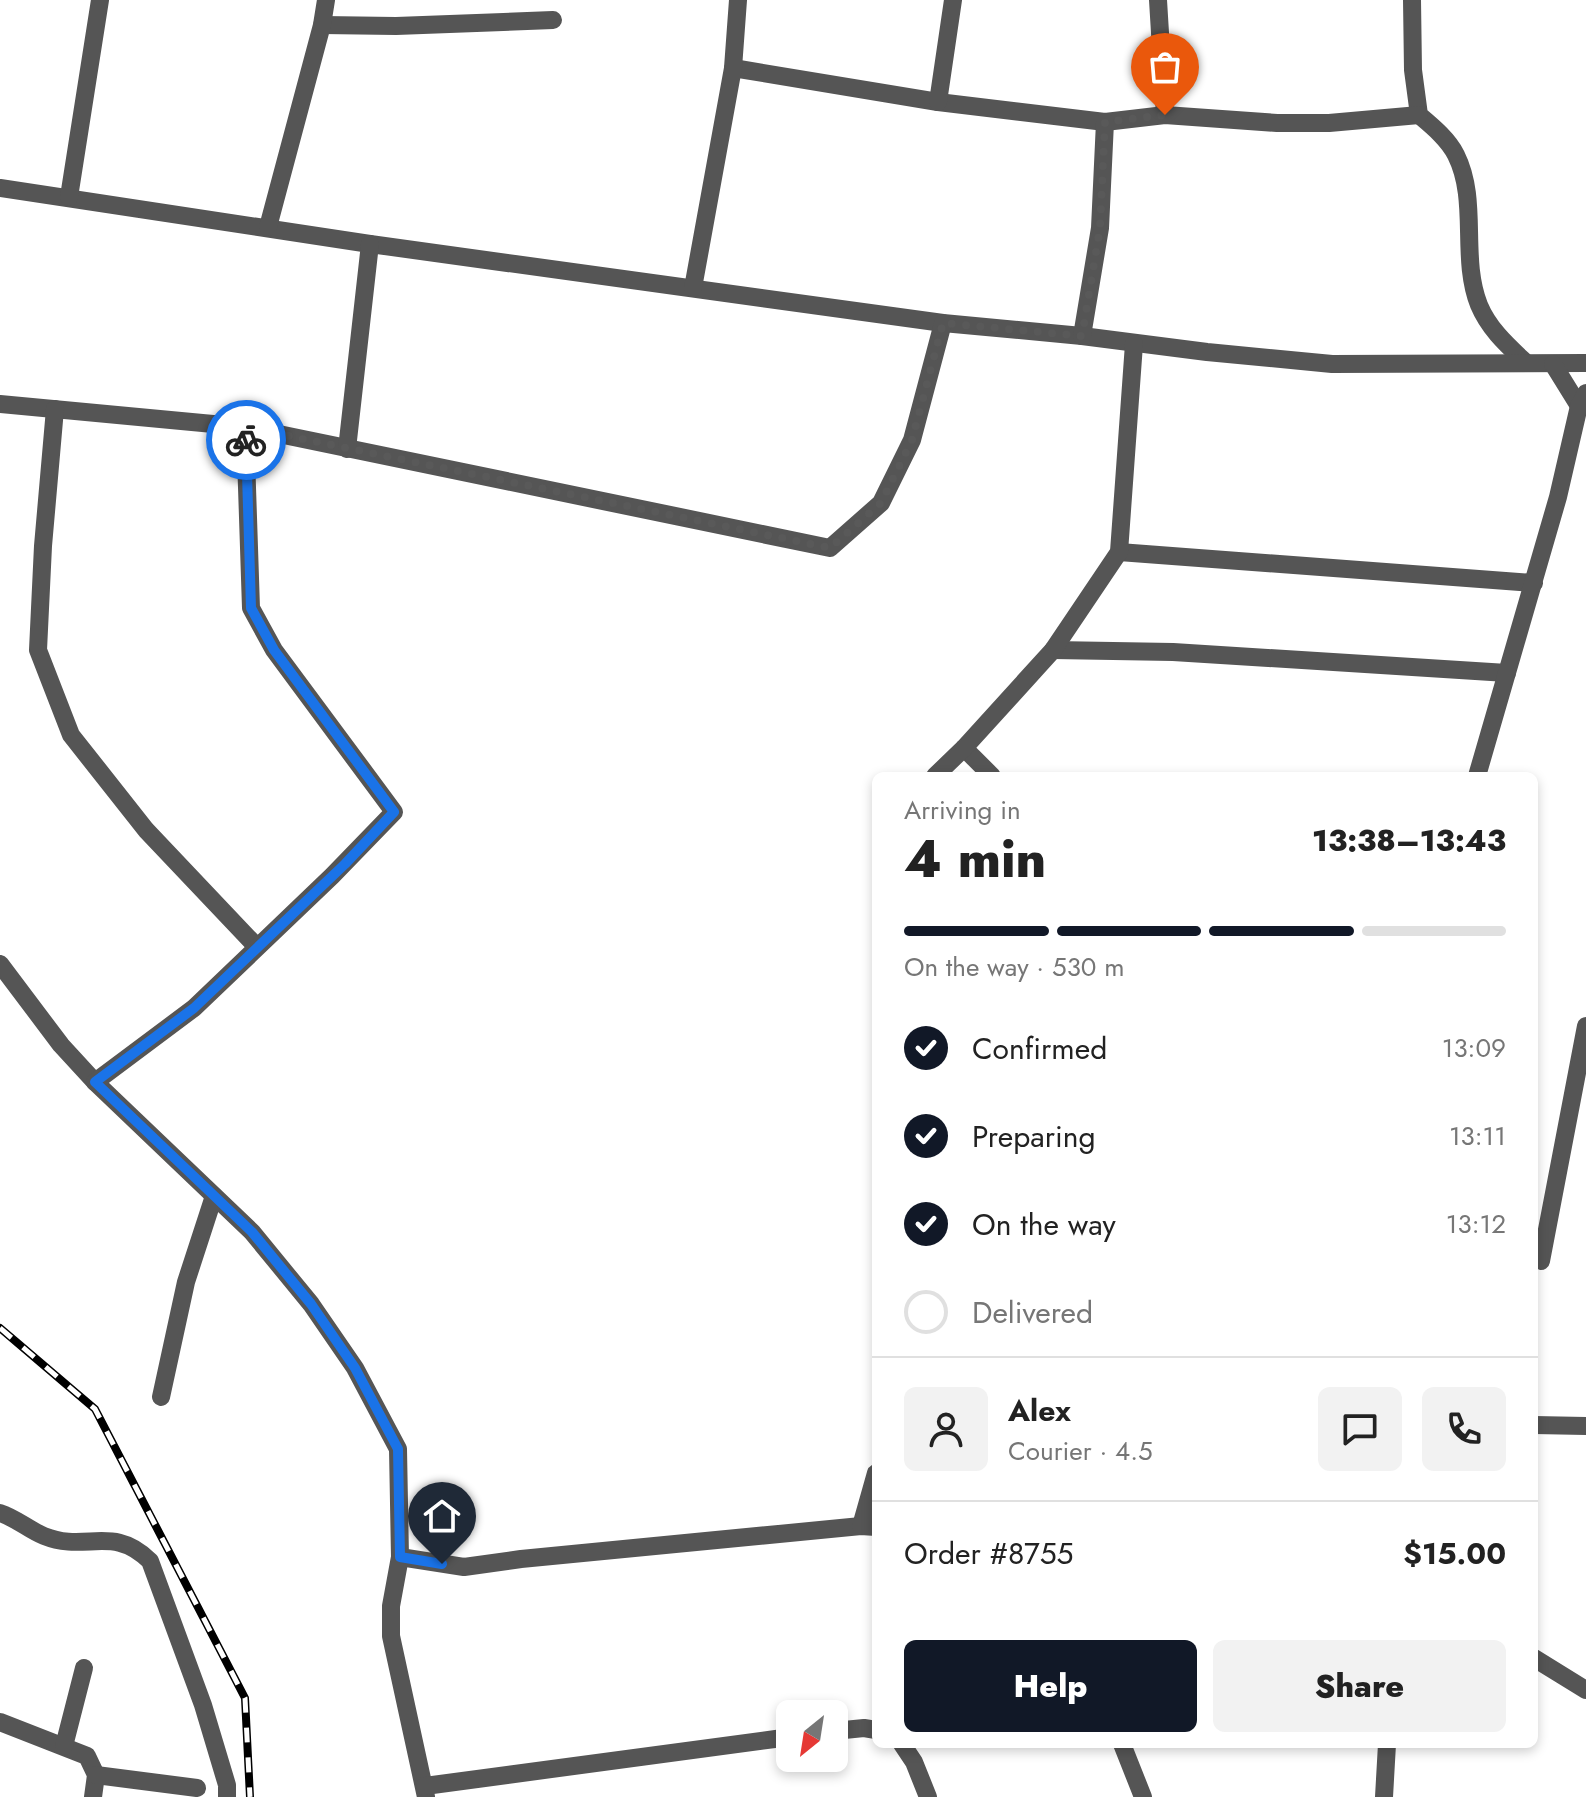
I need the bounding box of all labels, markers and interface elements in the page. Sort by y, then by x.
pin [1131,33,1199,115]
icon: bag [1143,45,1187,89]
courier [206,400,286,480]
icon: bike [224,418,268,462]
text: Arriving in [904,791,1021,829]
text: 13:38–13:43 [1312,819,1506,862]
text: 4 min [904,821,1046,897]
text: On the way · 530 m [904,948,1125,986]
icon: check [904,1026,948,1070]
text: Confirmed [972,1027,1107,1070]
text: 13:09 [1442,1029,1506,1067]
icon: check [904,1114,948,1158]
text: Preparing [972,1115,1096,1158]
text: 13:11 [1449,1117,1506,1155]
icon: check [904,1202,948,1246]
text: On the way [972,1203,1116,1246]
text: 13:12 [1446,1205,1506,1243]
text: Delivered [972,1291,1093,1334]
button: person [904,1387,988,1471]
button: chat [1318,1387,1402,1471]
button: phone [1422,1387,1506,1471]
text: Alex [1008,1389,1071,1432]
text: Courier · 4.5 [1008,1432,1153,1470]
pin [408,1482,476,1564]
icon: home [420,1494,464,1538]
text: Order #8755 [904,1532,1074,1575]
text: $15.00 [1403,1532,1506,1575]
button: Help [904,1640,1197,1732]
button: Share [1213,1640,1506,1732]
north arrow [776,1700,848,1772]
map controls [776,1700,848,1772]

